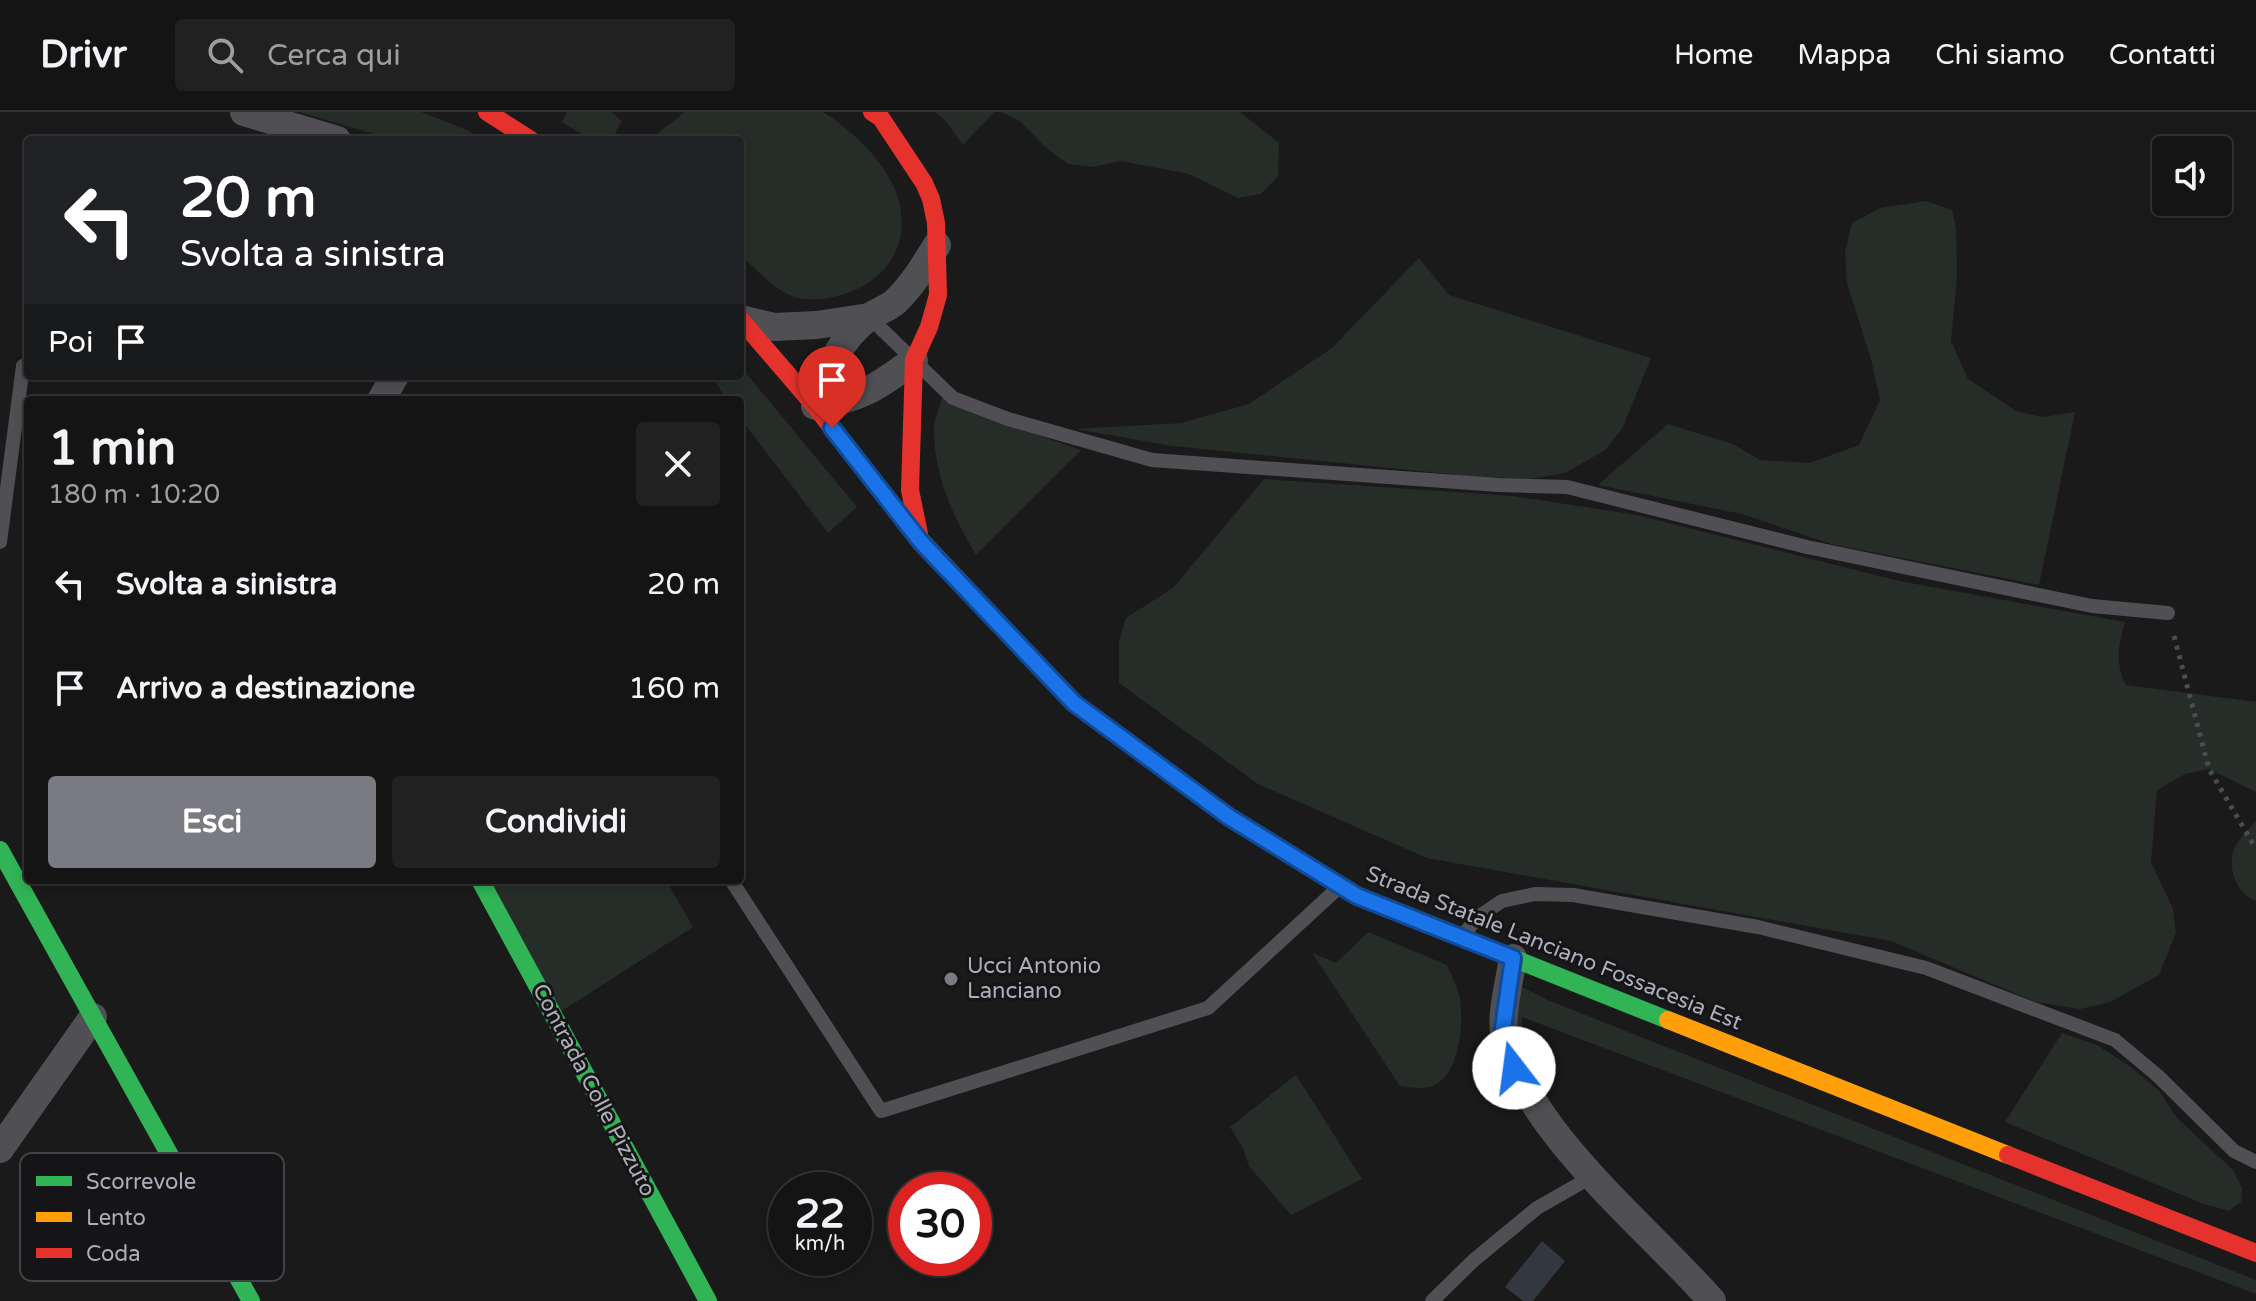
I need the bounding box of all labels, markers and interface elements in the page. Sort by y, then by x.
search box [175,19,735,91]
text: Drivr [40,32,127,78]
icon: search [203,33,247,77]
text: Cerca qui [267,37,401,74]
text: Home [1674,38,1753,72]
text: Mappa [1797,38,1891,72]
text: Chi siamo [1935,38,2065,72]
text: Contatti [2109,38,2216,72]
map controls [2152,136,2232,216]
button: sound [2152,136,2232,216]
text: 20 m [180,165,316,232]
icon: left [48,168,152,272]
text: Svolta a sinistra [180,233,446,276]
icon: arrive [109,320,153,364]
text: Poi [48,324,93,361]
pin [798,346,866,428]
icon: arrive [810,358,854,402]
text: 1 min [48,420,176,478]
button: close [636,422,720,506]
text: 180 m · 10:20 [48,479,220,510]
icon: left [48,562,92,606]
text: Svolta a sinistra [116,566,337,603]
text: 20 m [647,566,720,603]
icon: arrive [48,666,92,710]
text: Arrivo a destinazione [116,670,415,707]
text: 160 m [628,670,720,707]
button: Esci [48,776,376,868]
button: Condividi [392,776,720,868]
street label: Strada Statale Lanciano Fossacesia Est [1362,860,1746,1036]
place label: Ucci Antonio Lanciano [967,953,1101,1004]
marker: Ucci Antonio Lanciano [942,970,960,988]
street label: Contrada Colle Pizzuto [527,979,661,1201]
position arrow [1472,1026,1556,1110]
legend [20,1153,284,1281]
text: Scorrevole [86,1169,196,1195]
speed limit sign: 30 [888,1172,992,1276]
text: 22 [795,1190,845,1238]
text: Lento [86,1205,146,1231]
text: km/h [795,1232,845,1256]
text: Coda [86,1241,141,1267]

